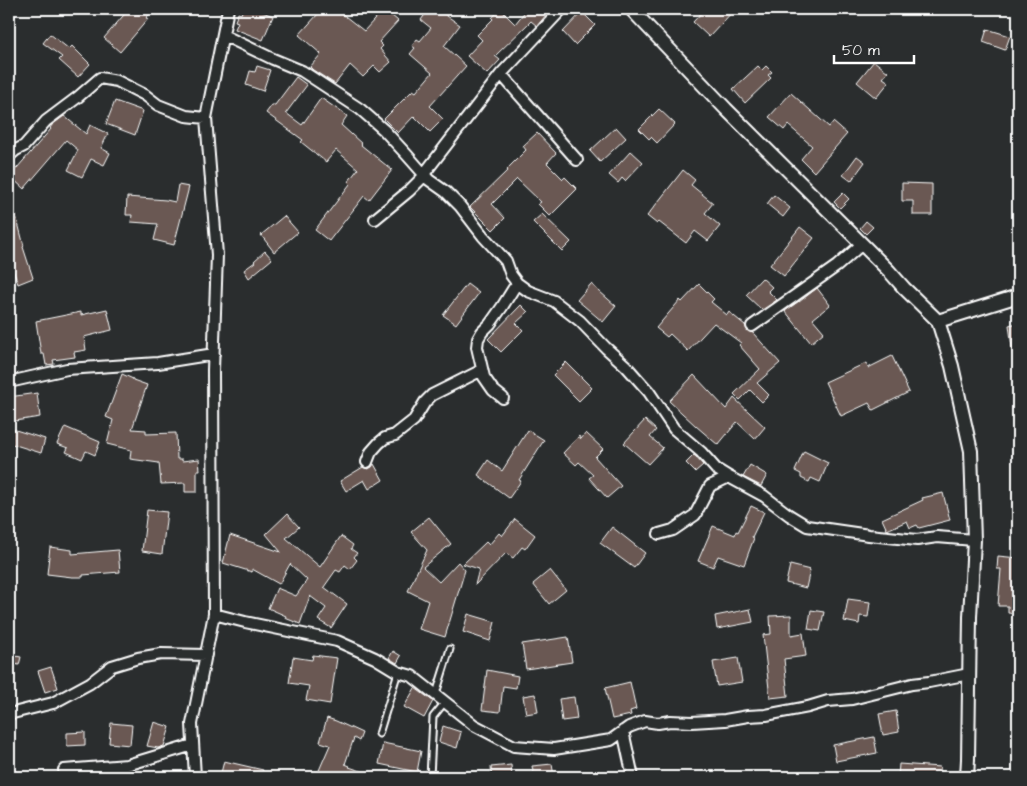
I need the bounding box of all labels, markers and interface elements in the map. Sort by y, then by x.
scale bar [834,32,914,64]
text: 50 m [842,40,880,61]

